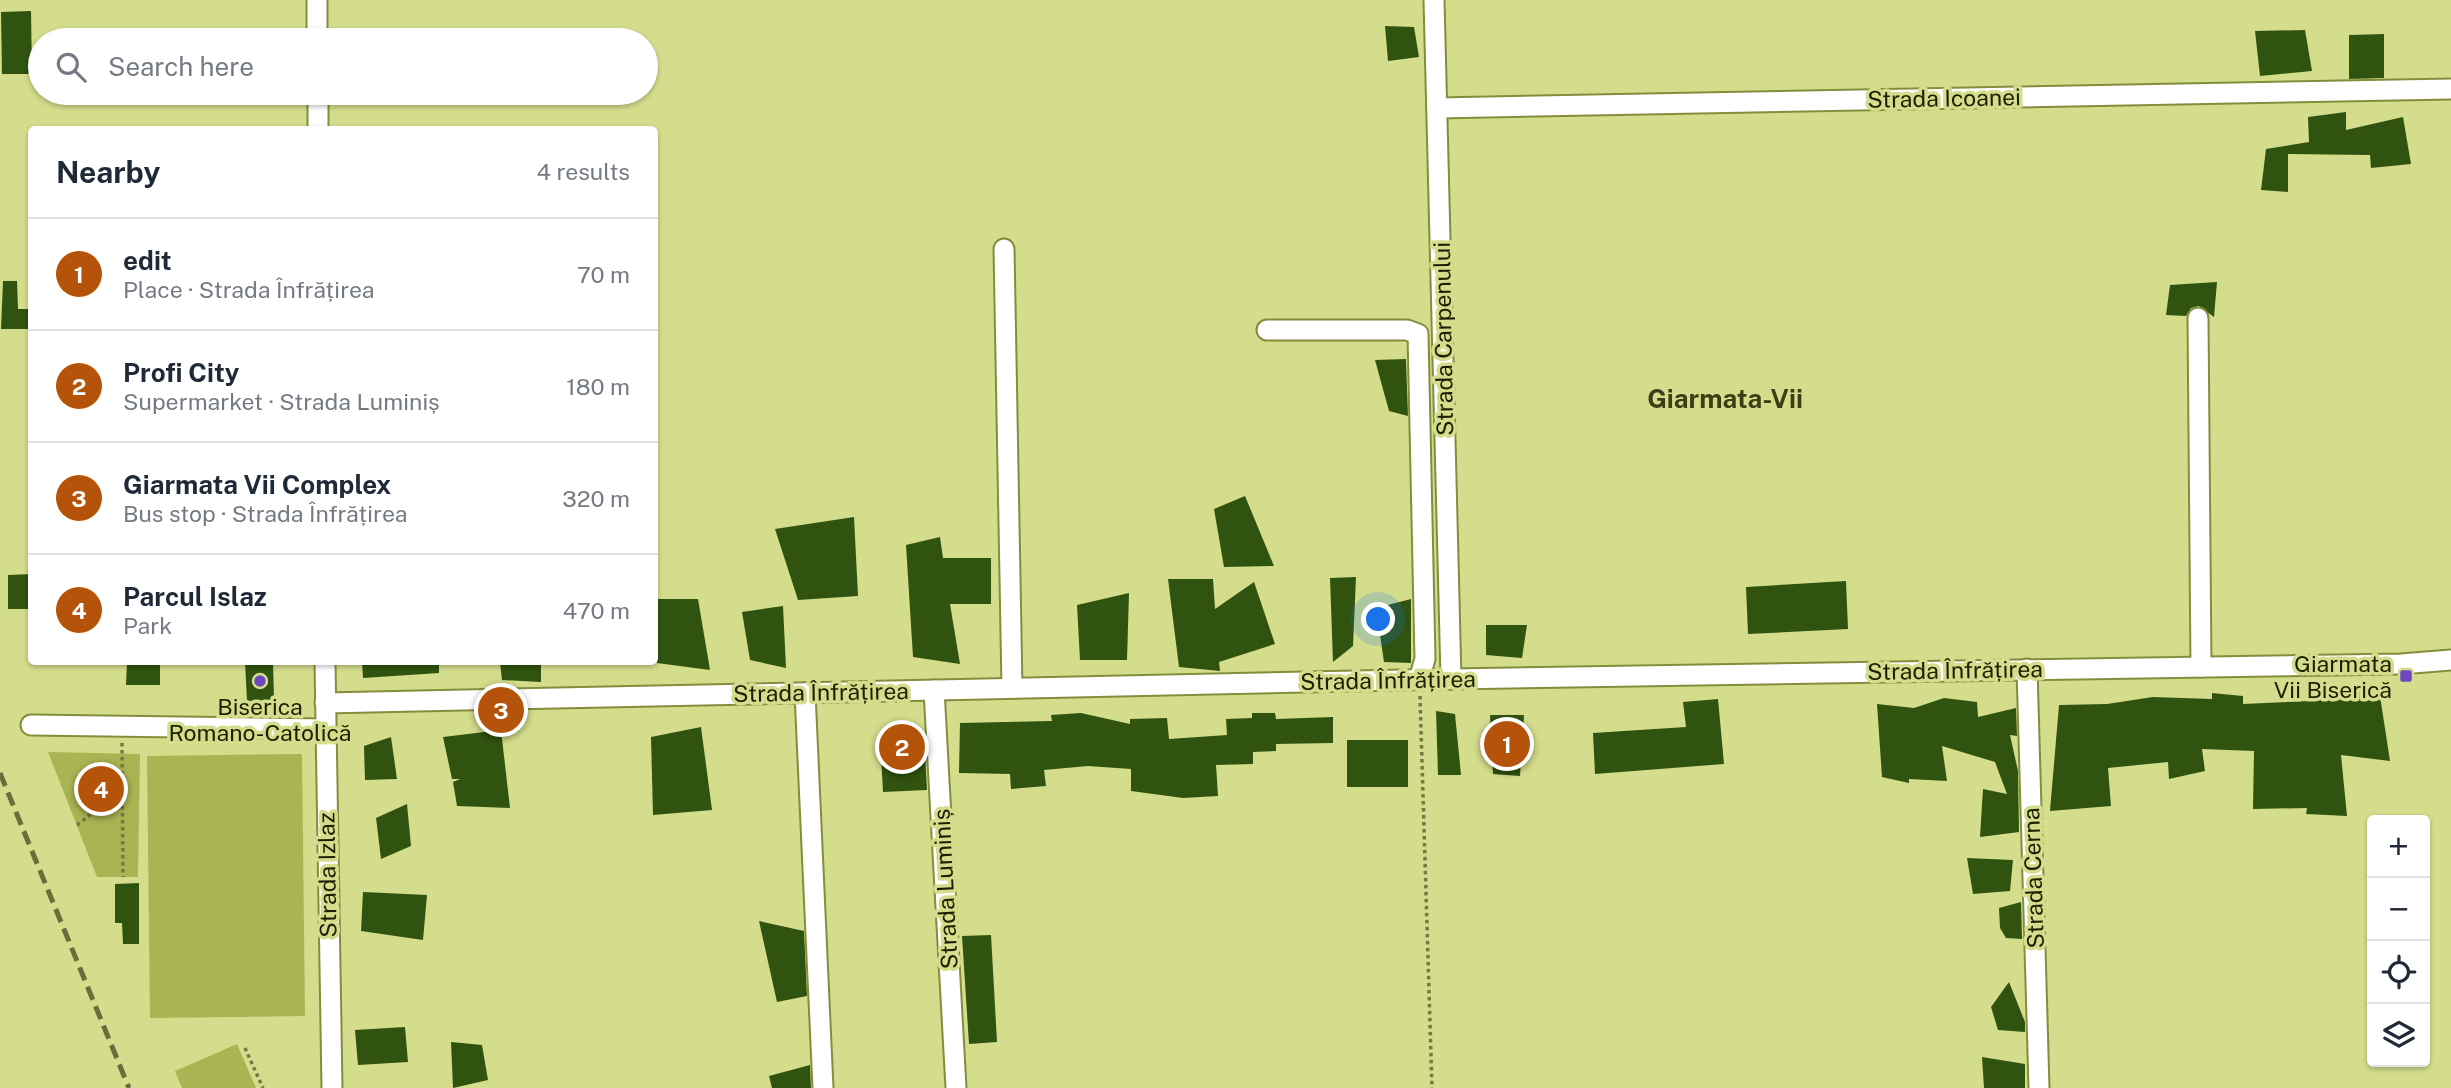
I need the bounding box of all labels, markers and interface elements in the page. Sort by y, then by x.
search box [28,28,658,105]
icon: search [52,48,90,86]
text: Search here [108,51,254,82]
street label: Strada Icoanei [1867,83,2021,113]
text: Nearby [56,154,160,190]
text: 4 results [536,158,630,185]
street label: Strada Carpenului [1428,242,1458,436]
text: edit [123,245,172,276]
text: 1 [74,261,84,288]
text: 70 m [577,261,630,288]
text: Place · Strada Înfrățirea [123,276,375,303]
text: Profi City [123,357,239,388]
text: 2 [72,373,86,400]
text: 180 m [566,373,630,400]
district label: Giarmata-Vii [1647,383,1803,414]
text: Supermarket · Strada Luminiș [123,388,440,415]
text: Giarmata Vii Complex [123,469,391,500]
text: 3 [71,485,87,512]
text: 320 m [562,485,630,512]
text: Bus stop · Strada Înfrățirea [123,500,408,527]
text: Parcul Islaz [123,581,267,612]
text: 4 [71,597,87,624]
text: 470 m [563,597,630,624]
your location [1361,602,1395,636]
text: Park [123,612,172,639]
place label: Giarmata Vii Biserică [2274,650,2392,703]
street label: Strada Înfrățirea [1867,655,2043,685]
street label: Strada Înfrățirea [1300,665,1476,695]
marker: Giarmata Vii Biserică [2398,668,2414,684]
marker: Biserica Romano-Catolică [252,673,268,689]
street label: Strada Înfrățirea [733,677,909,707]
pin: 3 [478,684,524,736]
place label: Biserica Romano-Catolică [168,693,352,746]
pin: 1 [1484,718,1530,770]
pin: 2 [879,721,925,773]
pin: 4 [78,763,124,815]
street label: Strada Cerna [2017,807,2049,949]
street label: Strada Luminiș [927,808,963,970]
street label: Strada Izlaz [312,812,342,938]
map controls [2367,815,2430,1067]
button: + [2367,815,2430,878]
button: − [2367,878,2430,941]
button: locate [2367,941,2430,1004]
button: layers [2367,1004,2430,1067]

